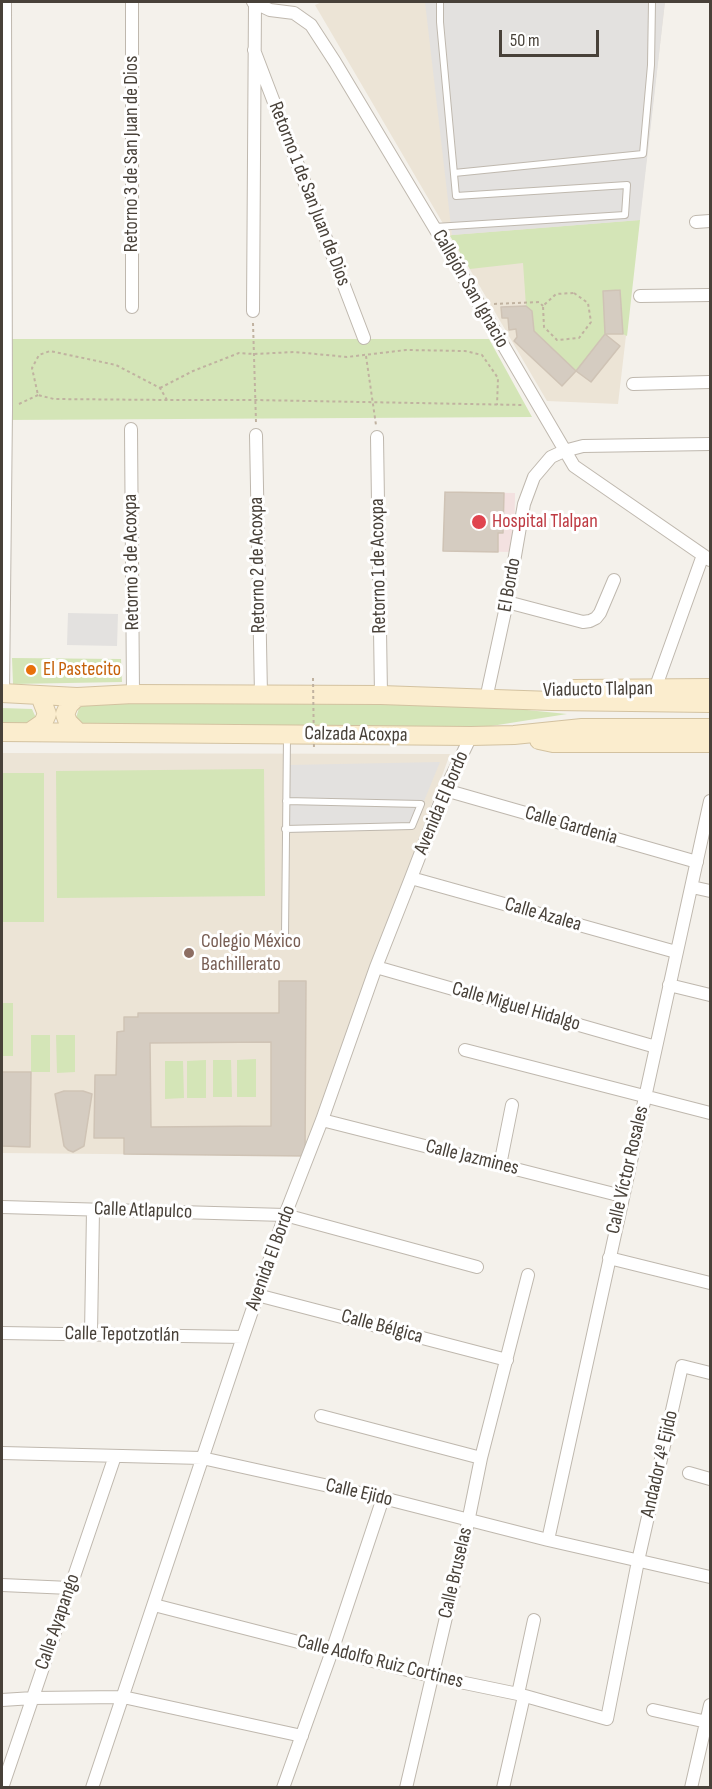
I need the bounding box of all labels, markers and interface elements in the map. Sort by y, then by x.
scale bar [502,18,602,56]
text: 50 m [510,30,540,51]
street label: Retorno 3 de San Juan de Dios [120,56,144,252]
street label: Retorno 1 de San Juan de Dios [263,99,355,289]
street label: Callejón San Ignacio [426,226,514,352]
street label: Retorno 3 de Acoxpa [119,494,145,630]
street label: Retorno 2 de Acoxpa [245,497,271,633]
street label: Retorno 1 de Acoxpa [366,498,392,634]
place label: Hospital Tlalpan [492,510,598,534]
marker: Hospital Tlalpan [470,513,488,531]
street label: El Bordo [493,556,527,614]
place label: El Pastecito [43,658,121,682]
marker: El Pastecito [24,663,38,677]
street label: Viaducto Tlalpan [543,677,653,703]
street label: Calzada Acoxpa [304,722,408,748]
street label: Avenida El Bordo [409,748,475,858]
street label: Calle Gardenia [522,801,620,851]
street label: Calle Azalea [502,893,584,937]
place label: Colegio México Bachillerato [201,930,301,977]
marker: Colegio México Bachillerato [182,946,196,960]
street label: Calle Miguel Hidalgo [449,977,583,1037]
street label: Calle Víctor Rosales [602,1104,654,1236]
street label: Calle Jazmines [423,1135,521,1181]
street label: Calle Atlapulco [93,1197,193,1225]
street label: Avenida El Bordo [241,1202,301,1314]
street label: Calle Bélgica [339,1305,425,1349]
street label: Calle Tepotzotlán [64,1322,180,1348]
street label: Andador 4º Ejido [636,1408,684,1520]
street label: Calle Ejido [323,1474,395,1512]
street label: Calle Bruselas [434,1525,478,1621]
street label: Calle Ayapango [30,1571,86,1673]
street label: Calle Adolfo Ruiz Cortines [294,1630,466,1694]

